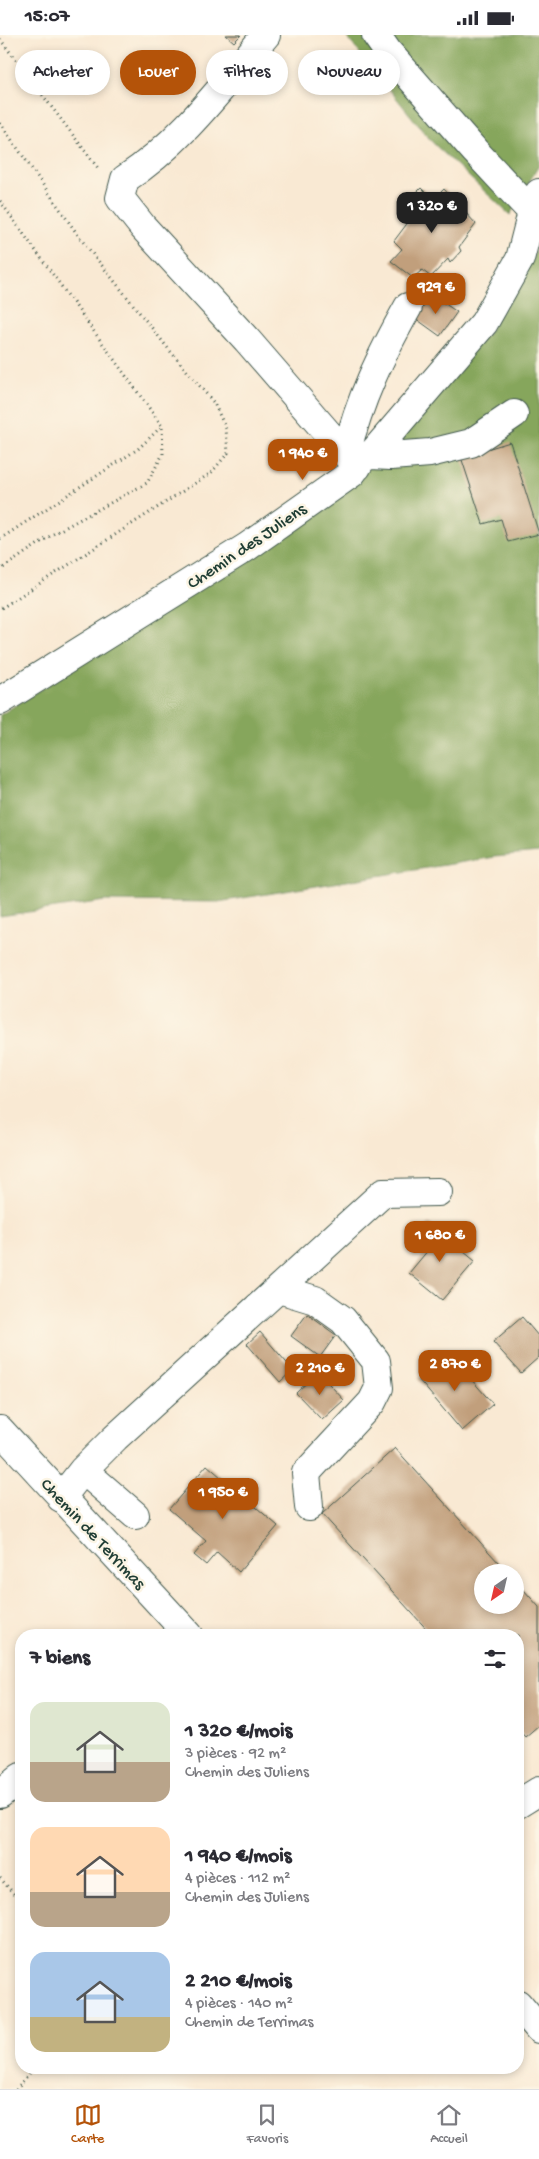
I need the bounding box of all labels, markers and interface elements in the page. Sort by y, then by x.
text: 15:07 [25,6,69,29]
chip: Acheter [15,50,110,95]
chip: Louer [120,50,196,95]
chip: Filtres [206,50,288,95]
chip: Nouveau [298,50,400,95]
pin: 1 320 € [386,191,478,234]
text: 1 320 € [408,198,456,217]
pin: 929 € [401,273,471,315]
text: 929 € [417,279,455,298]
pin: 1 940 € [257,439,349,481]
text: 1 940 € [279,445,327,464]
street label: Chemin des Juliens [184,499,312,595]
pin: 1 680 € [394,1221,486,1263]
text: 1 680 € [415,1227,465,1246]
pin: 2 870 € [409,1349,501,1392]
pin: 2 210 € [274,1353,366,1396]
text: 2 870 € [429,1356,481,1375]
text: 2 210 € [296,1360,344,1379]
street label: Chemin de Terrimas [35,1475,150,1596]
pin: 1 950 € [177,1477,269,1520]
text: 1 950 € [198,1484,248,1503]
north arrow [474,1564,524,1614]
map controls [474,1564,524,1614]
icon: filters [481,1645,509,1673]
text: 7 biens [30,1647,90,1672]
text: 1 320 €/mois [185,1720,292,1745]
icon: home [70,1722,130,1782]
text: 3 pièces · 92 m² [185,1745,286,1764]
text: Chemin des Juliens [185,1764,309,1783]
text: 1 940 €/mois [185,1845,291,1870]
icon: home [70,1847,130,1907]
text: 4 pièces · 112 m² [185,1870,290,1889]
text: Chemin des Juliens [185,1889,309,1908]
text: 2 210 €/mois [185,1970,292,1995]
icon: home [70,1972,130,2032]
text: 4 pièces · 140 m² [185,1995,293,2014]
text: Chemin de Terrimas [185,2014,314,2033]
tab: Carte [71,2101,104,2148]
tab: Favoris [247,2101,288,2148]
tab: Accueil [430,2101,468,2148]

